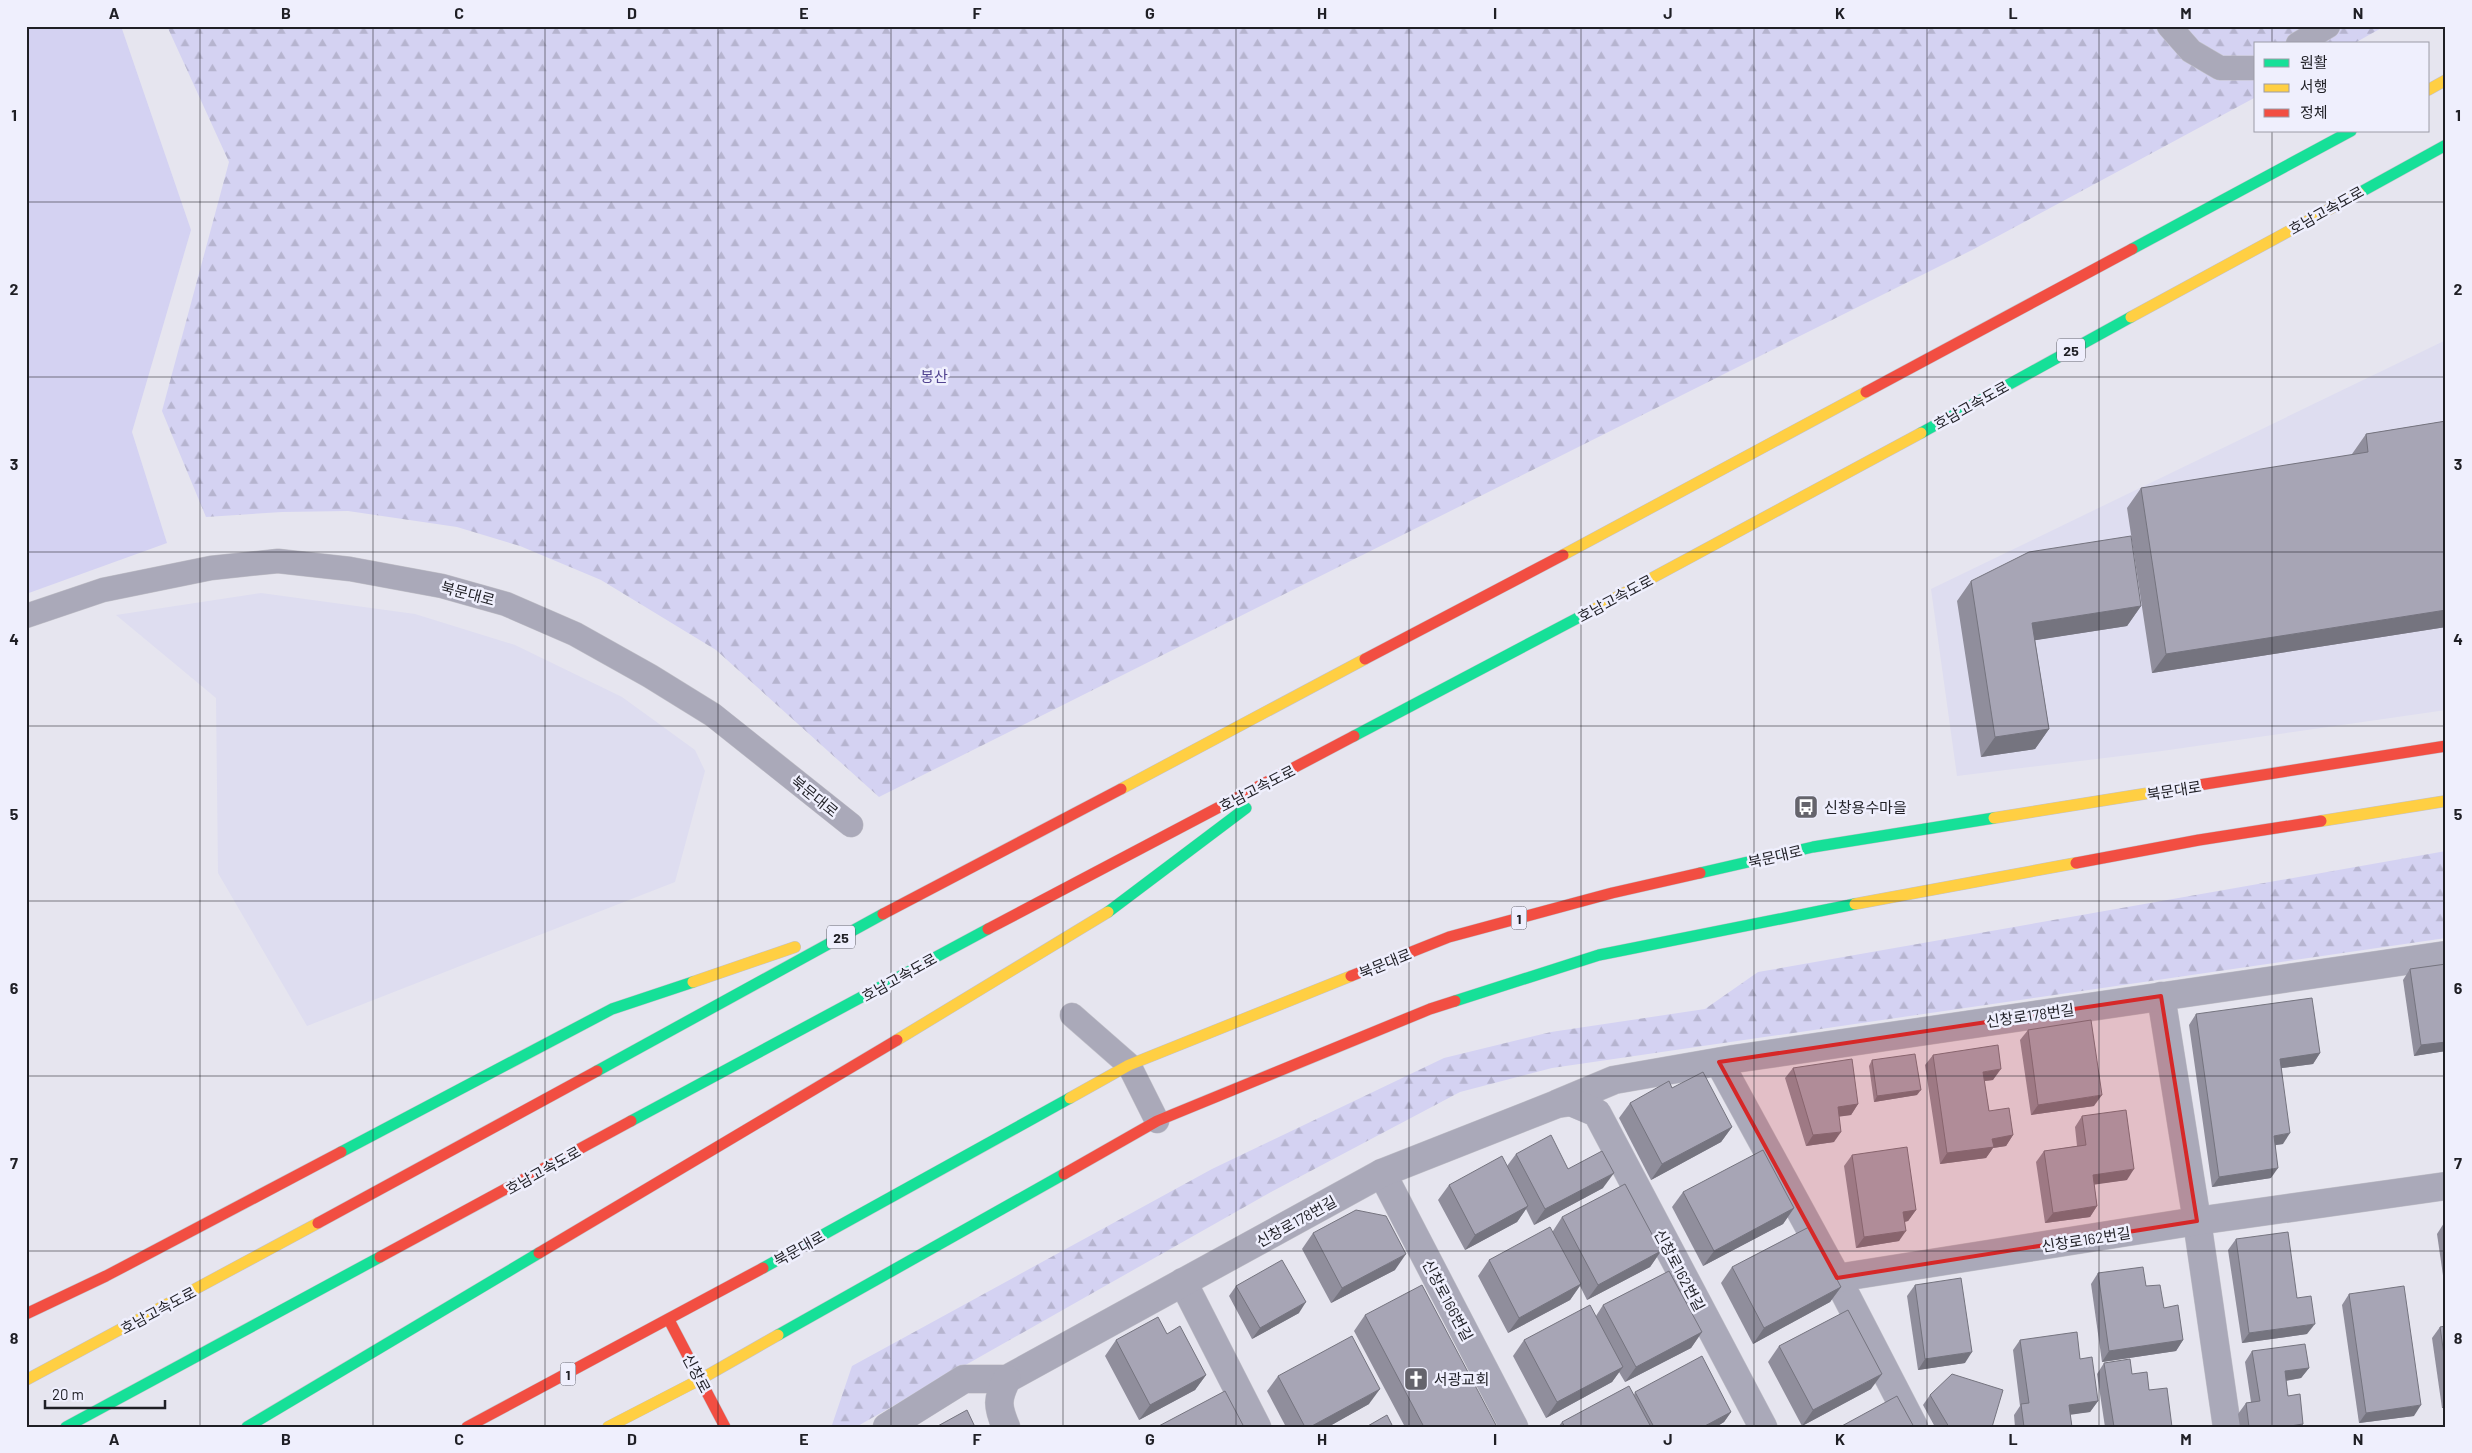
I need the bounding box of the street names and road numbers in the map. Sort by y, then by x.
street label: 호남고속도로 [2285,182,2367,238]
road number: 25 [2057,338,2085,362]
street label: 호남고속도로 [1930,377,2012,433]
street label: 호남고속도로 [1574,571,1656,625]
street label: 북문대로 [439,577,497,609]
street label: 호남고속도로 [1216,761,1298,815]
street label: 북문대로 [788,772,842,820]
street label: 북문대로 [2145,777,2203,803]
street label: 북문대로 [1746,841,1804,871]
road number: 1 [1512,906,1526,930]
road number: 25 [827,926,855,949]
street label: 북문대로 [1356,944,1414,982]
street label: 호남고속도로 [858,949,940,1005]
street label: 신창로178번길 [1985,1000,2075,1030]
street label: 호남고속도로 [502,1142,584,1198]
street label: 신창로178번길 [1253,1192,1339,1250]
street label: 신창로162번길 [2040,1223,2132,1255]
street label: 신창로162번길 [1651,1226,1709,1314]
street label: 북문대로 [770,1227,828,1269]
street label: 신창로166번길 [1419,1256,1477,1344]
street label: 호남고속도로 [117,1283,199,1337]
street label: 신창로 [679,1350,715,1396]
road number: 1 [560,1362,576,1386]

